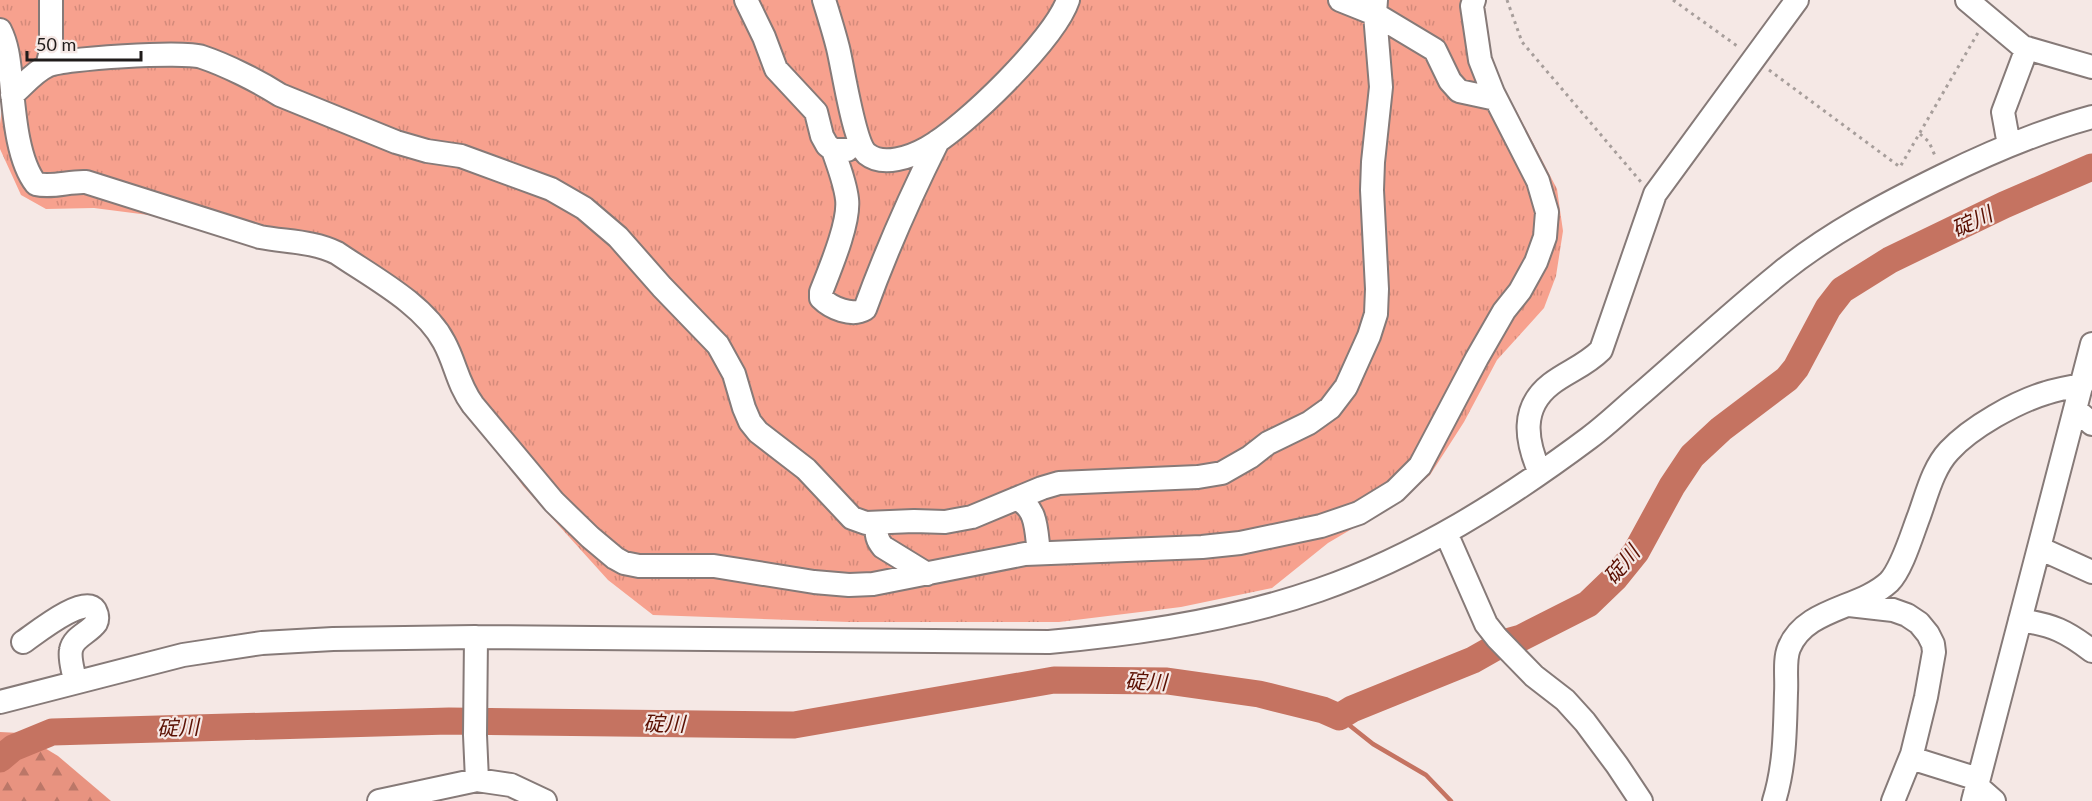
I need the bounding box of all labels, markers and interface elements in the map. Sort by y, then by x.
scale bar [27,24,141,62]
text: 50 m [36,33,76,55]
water label: 碇川 [1947,200,1997,241]
water label: 碇川 [1598,538,1645,588]
water label: 碇川 [1125,667,1169,694]
water label: 碇川 [643,710,687,735]
water label: 碇川 [157,713,201,740]

